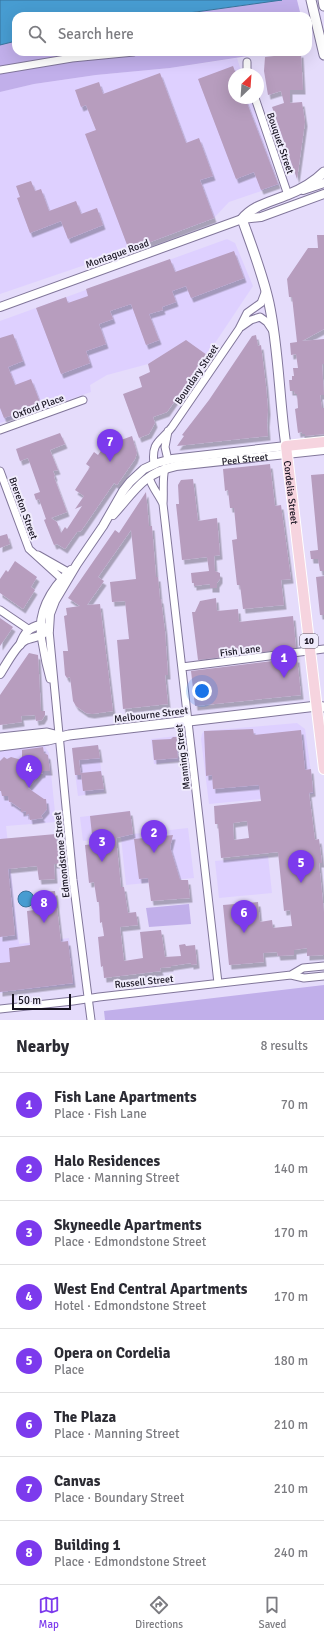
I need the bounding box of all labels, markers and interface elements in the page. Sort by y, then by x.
search box [12,12,312,56]
icon: search [26,23,48,45]
text: Search here [58,25,134,43]
north arrow [228,68,264,104]
street label: Bouquet Street [264,111,296,176]
street label: Montague Road [84,237,151,271]
street label: Boundary Street [172,342,221,407]
street label: Oxford Place [11,392,66,422]
pin: 7 [97,429,123,462]
street label: Peel Street [221,451,269,468]
street label: Cordelia Street [281,460,300,526]
street label: Brereton Street [6,476,40,542]
road number: 10 [300,634,318,648]
street label: Fish Lane [219,643,261,659]
pin: 1 [271,645,297,678]
your location [192,681,212,701]
street label: Melbourne Street [113,704,189,725]
street label: Manning Street [173,723,193,790]
pin: 4 [16,755,42,788]
street label: Edmondstone Street [51,811,72,899]
pin: 2 [141,820,167,853]
pin: 3 [89,829,115,862]
pin: 5 [288,850,314,883]
pin: 8 [31,890,57,923]
pin: 6 [231,900,257,933]
street label: Russell Street [114,973,175,991]
scale bar [12,992,71,1011]
text: 50 m [18,994,41,1007]
text: Nearby [16,1036,69,1057]
text: 8 results [260,1038,308,1054]
text: Fish Lane Apartments [54,1088,197,1106]
text: 1 [25,1097,33,1113]
text: 70 m [281,1097,308,1113]
text: Place · Fish Lane [54,1106,147,1122]
text: Halo Residences [54,1152,160,1170]
text: 2 [25,1161,33,1177]
text: 140 m [274,1161,308,1177]
text: Place · Manning Street [54,1170,179,1186]
text: Skyneedle Apartments [54,1216,202,1234]
text: 3 [25,1225,33,1241]
text: 170 m [274,1225,308,1241]
text: Place · Edmondstone Street [54,1234,206,1250]
text: West End Central Apartments [54,1280,248,1298]
text: 4 [25,1289,33,1305]
text: 170 m [274,1289,308,1305]
text: Hotel · Edmondstone Street [54,1298,206,1314]
text: Opera on Cordelia [54,1344,171,1362]
text: 5 [25,1353,33,1369]
text: 180 m [274,1353,308,1369]
text: Place [54,1362,84,1378]
text: The Plaza [54,1408,116,1426]
text: 6 [25,1417,33,1433]
text: 210 m [274,1417,308,1433]
text: Place · Manning Street [54,1426,179,1442]
text: Canvas [54,1472,100,1490]
text: 7 [25,1481,33,1497]
text: 210 m [274,1481,308,1497]
text: Place · Boundary Street [54,1490,184,1506]
text: Building 1 [54,1536,121,1554]
text: 8 [25,1545,33,1561]
text: 240 m [274,1545,308,1561]
text: Place · Edmondstone Street [54,1554,206,1570]
tab: Map [38,1594,60,1631]
tab: Directions [135,1594,183,1631]
tab: Saved [259,1594,286,1631]

